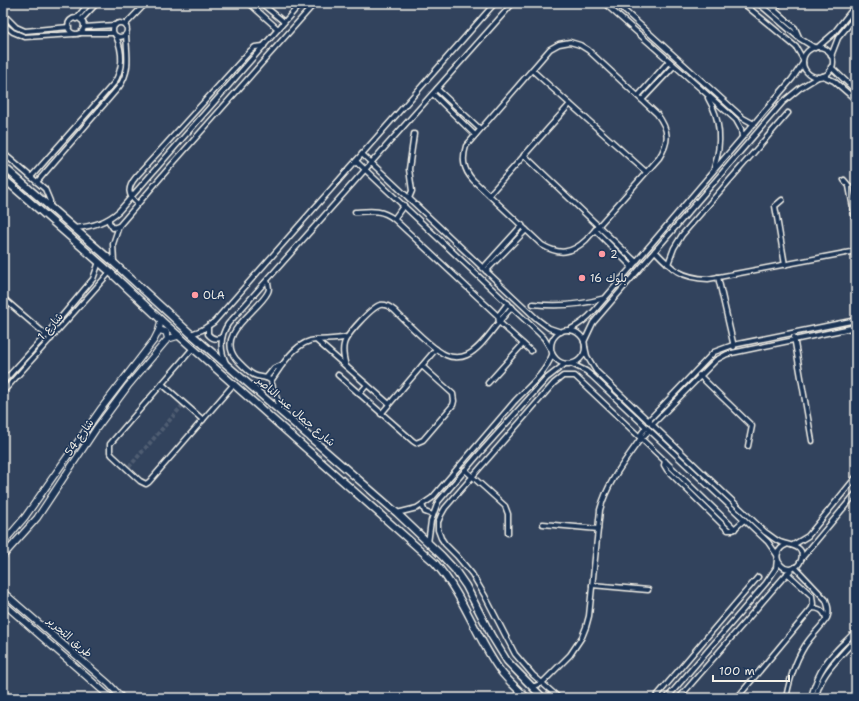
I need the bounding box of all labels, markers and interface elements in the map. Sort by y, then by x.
place label: 2 [610,247,618,262]
marker: 2 [597,249,607,259]
place label: بلوك 16 [590,271,627,286]
marker: بلوك 16 [577,273,587,283]
place label: OLA [203,288,225,303]
marker: OLA [190,290,200,300]
street label: شارع 1 [34,309,67,344]
street label: شارع جمال عبد الناصر [251,372,338,451]
street label: شارع 54 [61,416,98,459]
street label: طريق التحرير [43,613,95,661]
scale bar [713,657,789,683]
text: 100 m [719,663,755,679]

